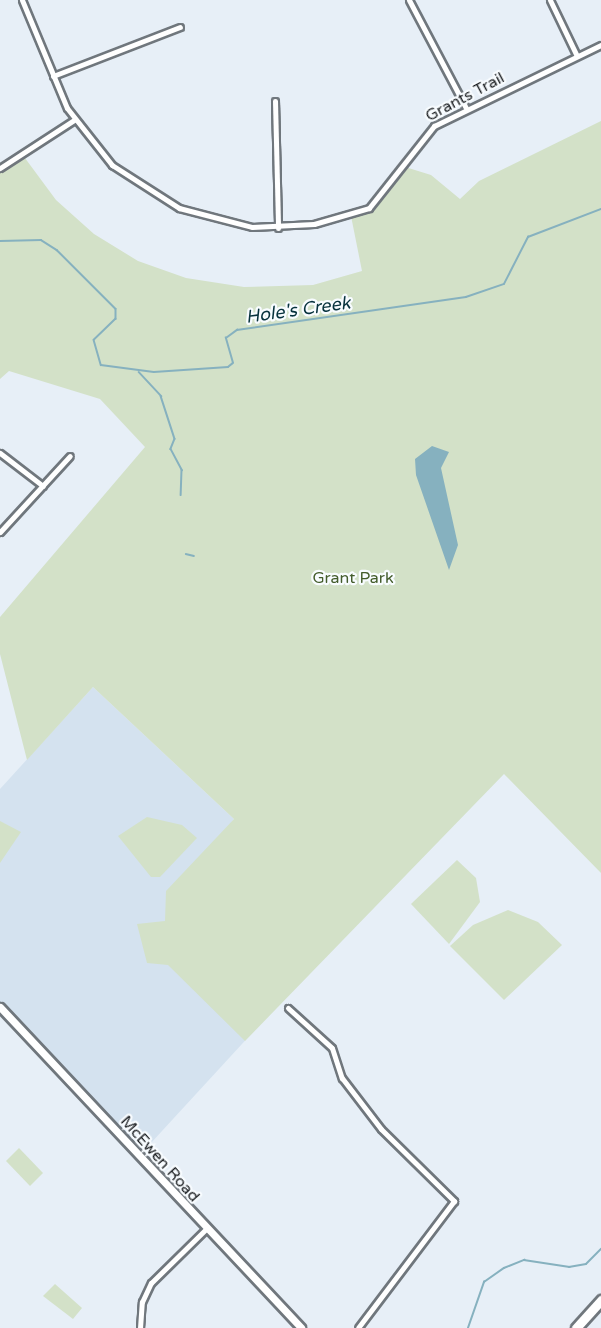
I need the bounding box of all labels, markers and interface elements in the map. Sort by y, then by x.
street label: Grants Trail [422,68,508,126]
water label: Hole's Creek [244,292,352,328]
park label: Grant Park [312,568,394,588]
street label: McEwen Road [116,1112,204,1206]

